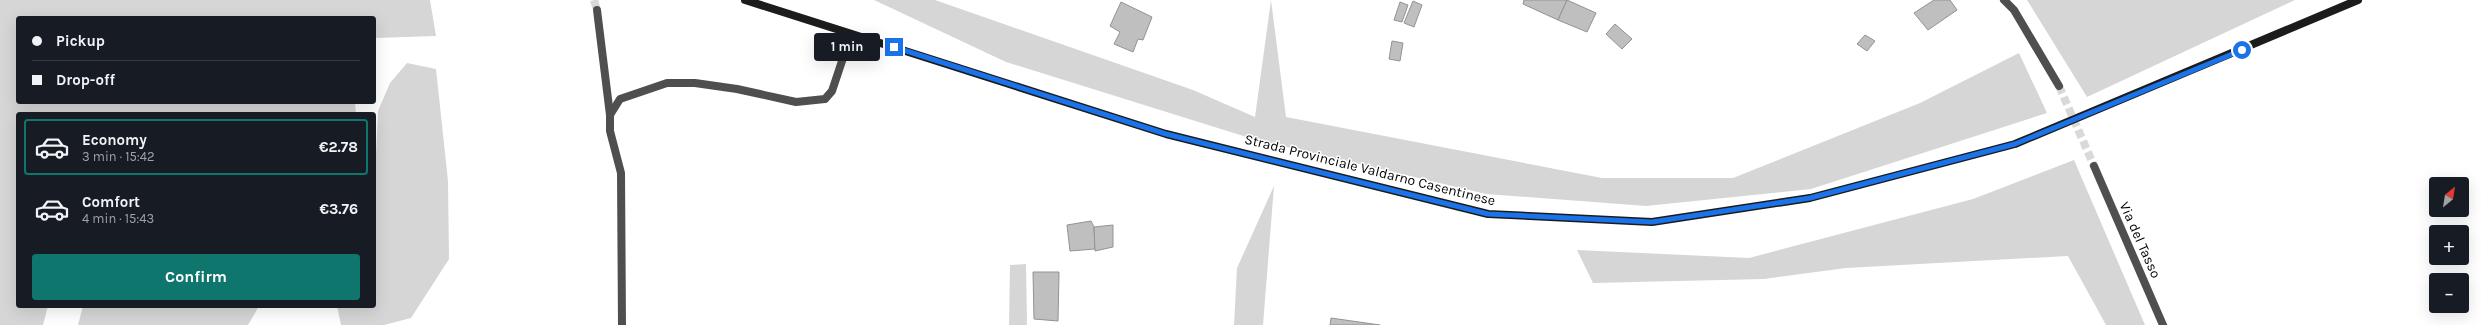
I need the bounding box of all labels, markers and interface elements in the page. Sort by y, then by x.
text: Pickup [56,32,105,50]
callout: 1 min [814,33,880,61]
route end [885,38,903,56]
text: 1 min [831,39,863,54]
route start [2233,41,2251,59]
text: Drop-off [56,71,115,89]
icon: car [34,129,70,165]
text: Economy [82,131,147,149]
street label: Strada Provinciale Valdarno Casentinese [1243,131,1497,209]
text: €2.78 [319,138,358,156]
text: 3 min · 15:42 [82,149,155,164]
north arrow [2429,177,2469,217]
map controls [2429,177,2469,313]
icon: car [34,191,70,227]
text: Comfort [82,193,140,211]
street label: Via del Tasso [2116,199,2164,281]
text: €3.76 [319,200,358,218]
text: 4 min · 15:43 [82,211,154,226]
button: + [2429,225,2469,265]
button: Confirm [32,254,360,300]
button: − [2429,273,2469,313]

